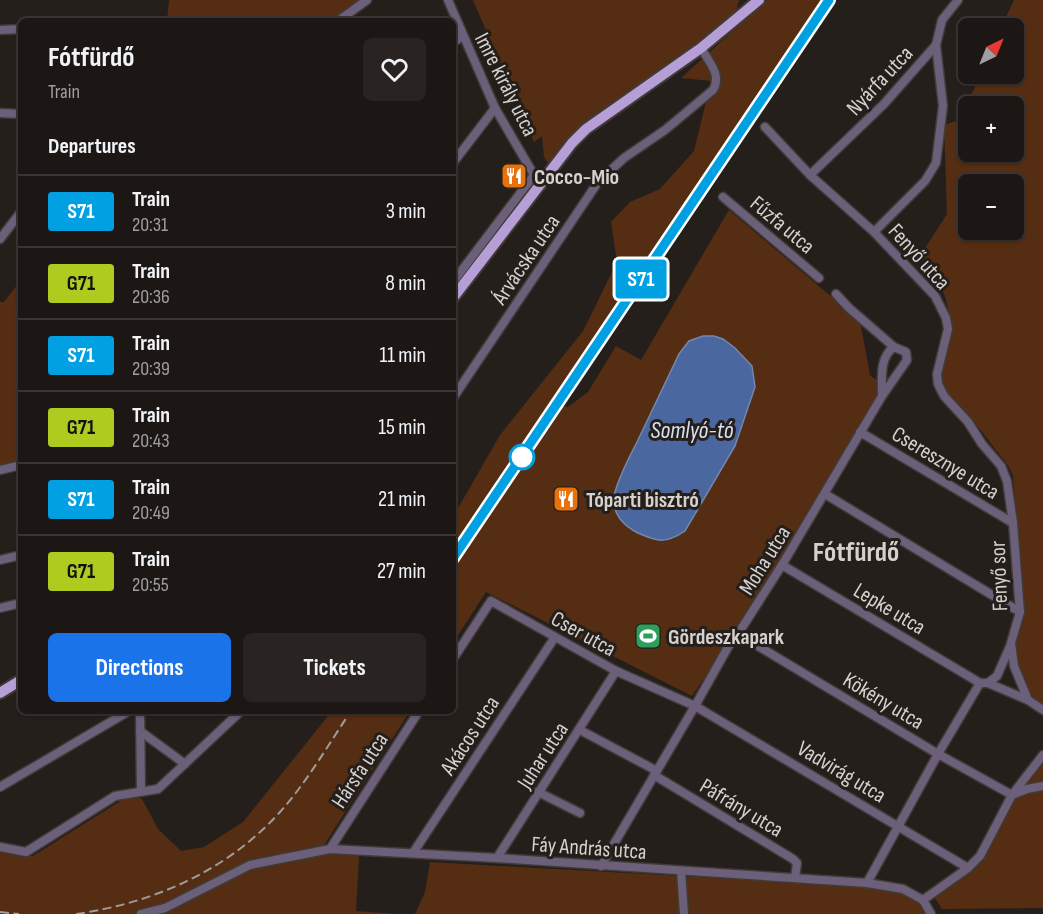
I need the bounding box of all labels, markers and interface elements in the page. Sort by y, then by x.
north arrow [958,18,1024,84]
map controls [958,18,1024,240]
street label: Imre király utca [468,28,543,141]
button: heart [363,38,426,101]
text: Fótfürdő [48,41,134,74]
street label: Nyárfa utca [841,41,919,121]
text: Train [48,80,80,104]
button: + [958,96,1024,162]
text: Departures [48,133,136,160]
restaurant icon: Cocco-Mio [499,161,529,191]
place label: Cocco-Mio [534,164,619,191]
button: − [958,174,1024,240]
text: Train [132,186,170,213]
street label: Fűzfa utca [744,190,820,260]
text: 3 min [386,198,426,225]
text: S71 [68,199,94,224]
street label: Árvácska utca [486,210,566,311]
text: 20:31 [132,213,168,237]
street label: Fenyő utca [882,218,956,296]
text: Train [132,258,170,285]
line badge: S71 [606,260,676,298]
text: S71 [628,267,654,292]
text: 8 min [385,270,426,297]
text: G71 [67,271,95,296]
text: 20:36 [132,285,170,309]
text: Train [132,330,170,357]
text: 11 min [379,342,426,369]
text: S71 [68,343,94,368]
text: 20:39 [132,357,170,381]
text: Train [132,402,170,429]
text: 15 min [378,414,426,441]
text: G71 [67,415,95,440]
water label: Somlyó-tó [650,416,734,445]
street label: Cseresznye utca [887,421,1004,506]
text: 20:43 [132,429,170,453]
unlabelled marker [509,444,535,470]
text: Train [132,474,170,501]
restaurant icon: Tóparti bisztró [551,484,581,514]
text: 21 min [378,486,426,513]
text: S71 [68,487,94,512]
place label: Tóparti bisztró [586,487,699,514]
text: 20:49 [132,501,170,525]
street label: Moha utca [734,521,797,600]
district label: Fótfürdő [813,536,899,569]
street label: Fenyő sor [985,540,1014,612]
text: Train [132,546,170,573]
text: 27 min [377,558,426,585]
text: G71 [67,559,95,584]
text: 20:55 [132,573,169,597]
street label: Lepke utca [848,577,930,641]
street label: Cser utca [546,606,620,663]
sports icon: Gördeszkapark [633,621,663,651]
place label: Gördeszkapark [668,624,785,651]
button: Directions [48,633,231,702]
button: Tickets [243,633,426,702]
street label: Kökény utca [838,667,929,736]
street label: Akácos utca [434,691,506,781]
street label: Juhar utca [511,717,575,795]
street label: Hársfa utca [326,728,395,814]
street label: Vadvirág utca [792,735,891,809]
street label: Páfrány utca [695,773,788,844]
street label: Fáy András utca [530,831,647,866]

